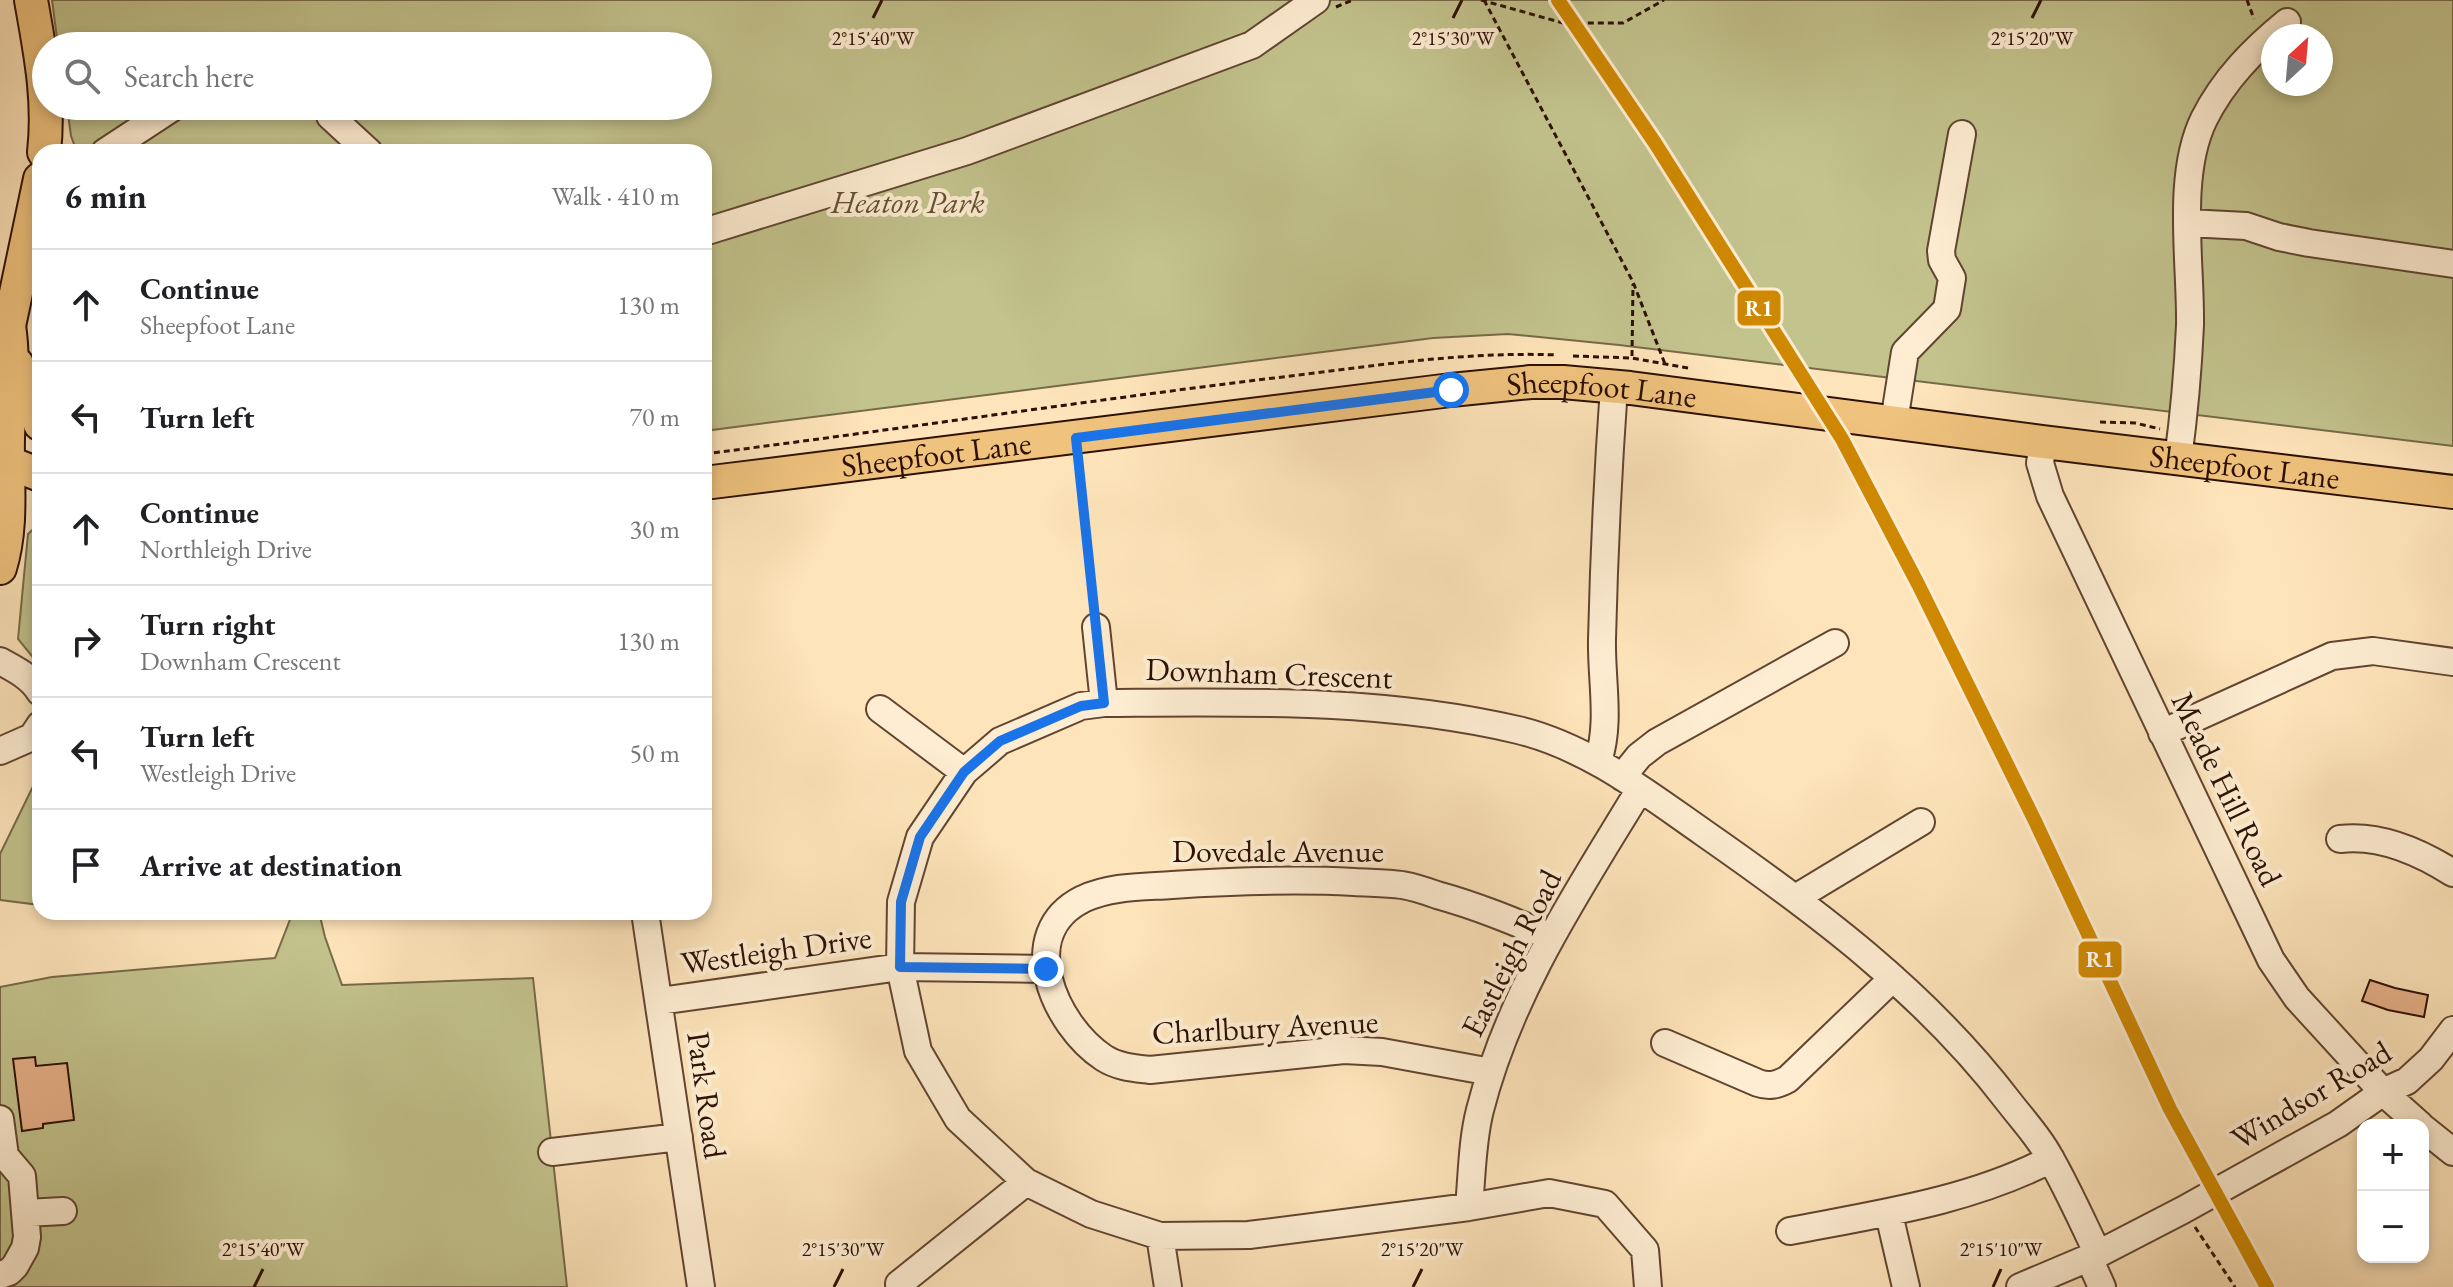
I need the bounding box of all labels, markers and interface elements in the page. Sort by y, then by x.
north arrow [2261,24,2333,96]
text: 2°15'40"W [832,25,915,51]
text: 2°15'30"W [1412,25,1495,51]
text: 2°15'20"W [1991,25,2074,51]
search box [32,32,712,120]
icon: search [60,54,104,98]
text: Search here [124,57,254,96]
text: 6 min [64,174,147,218]
text: Walk · 410 m [552,179,680,213]
park label: Heaton Park [830,181,985,223]
text: Continue [140,269,259,308]
icon: ahead [64,283,108,327]
text: 130 m [617,288,680,322]
line badge: R1 [1736,289,1782,327]
text: R1 [1745,294,1773,323]
text: Sheepfoot Lane [140,308,295,342]
street label: Sheepfoot Lane [1504,360,1699,418]
route start [1433,372,1469,408]
icon: left [64,395,108,439]
text: Turn left [140,398,254,437]
text: 70 m [630,400,680,434]
street label: Sheepfoot Lane [839,421,1034,487]
street label: Sheepfoot Lane [2147,434,2342,499]
text: Continue [140,493,259,532]
icon: ahead [64,507,108,551]
text: 30 m [630,512,680,546]
text: Northleigh Drive [140,532,312,566]
text: Turn right [140,605,276,644]
icon: right [64,619,108,663]
text: 130 m [617,624,680,658]
text: Downham Crescent [140,644,341,678]
street label: Downham Crescent [1145,648,1393,698]
street label: Meade Hill Road [2162,685,2292,894]
text: Turn left [140,717,254,756]
icon: left [64,731,108,775]
text: 50 m [630,736,680,770]
text: Westleigh Drive [140,756,296,790]
street label: Dovedale Avenue [1172,830,1384,872]
icon: arrive [64,843,108,887]
text: Arrive at destination [140,846,402,885]
street label: Eastleigh Road [1451,862,1571,1044]
street label: Westleigh Drive [678,916,874,984]
line badge: R1 [2077,940,2123,979]
text: R1 [2086,945,2114,974]
route end [1028,951,1064,987]
street label: Charlbury Avenue [1151,1000,1379,1054]
street label: Park Road [677,1029,737,1162]
street label: Windsor Road [2223,1030,2400,1159]
map controls [2357,1119,2429,1263]
button: + [2357,1119,2429,1191]
button: − [2357,1191,2429,1263]
text: 2°15'40"W [222,1236,305,1262]
text: 2°15'30"W [802,1236,885,1262]
text: 2°15'20"W [1381,1236,1464,1262]
text: 2°15'10"W [1960,1236,2043,1262]

